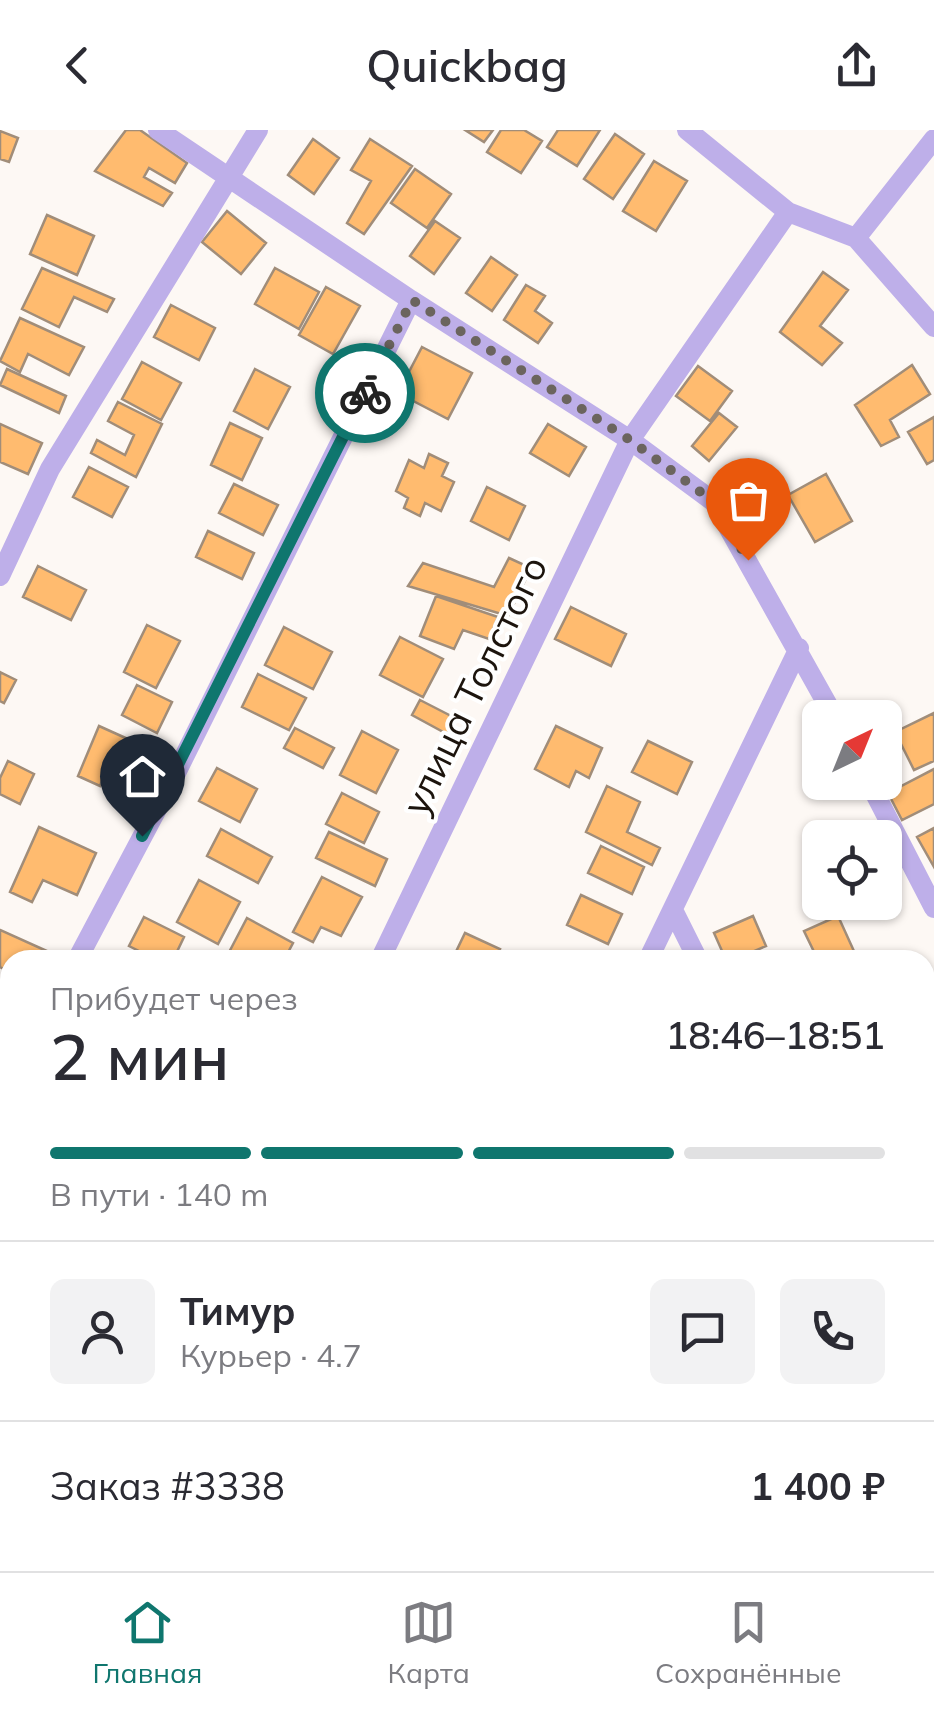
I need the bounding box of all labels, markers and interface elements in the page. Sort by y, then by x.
text: Quickbag [366,37,568,93]
icon: back [50,38,105,93]
icon: share [829,38,884,93]
courier [315,343,415,443]
icon: bike [338,366,393,421]
pin [706,458,791,561]
icon: bag [721,473,776,528]
street label: улица Толстого [391,548,557,822]
north arrow [802,700,902,800]
map controls [802,700,902,920]
pin [100,734,185,837]
icon: home [115,749,170,804]
button: locate [802,820,902,920]
text: Прибудет через [50,978,298,1018]
text: 18:46–18:51 [665,1011,885,1059]
text: 2 мин [50,1015,230,1096]
text: В пути · 140 m [50,1174,268,1214]
button: person [50,1279,155,1384]
button: chat [650,1279,755,1384]
button: phone [780,1279,885,1384]
text: Тимур [180,1287,296,1335]
text: Курьер · 4.7 [180,1335,362,1375]
text: Заказ #3338 [50,1462,285,1510]
text: 1 400 ₽ [750,1462,885,1510]
tab: Главная [93,1595,202,1690]
tab: Карта [388,1595,470,1690]
tab: Сохранённые [655,1595,841,1690]

